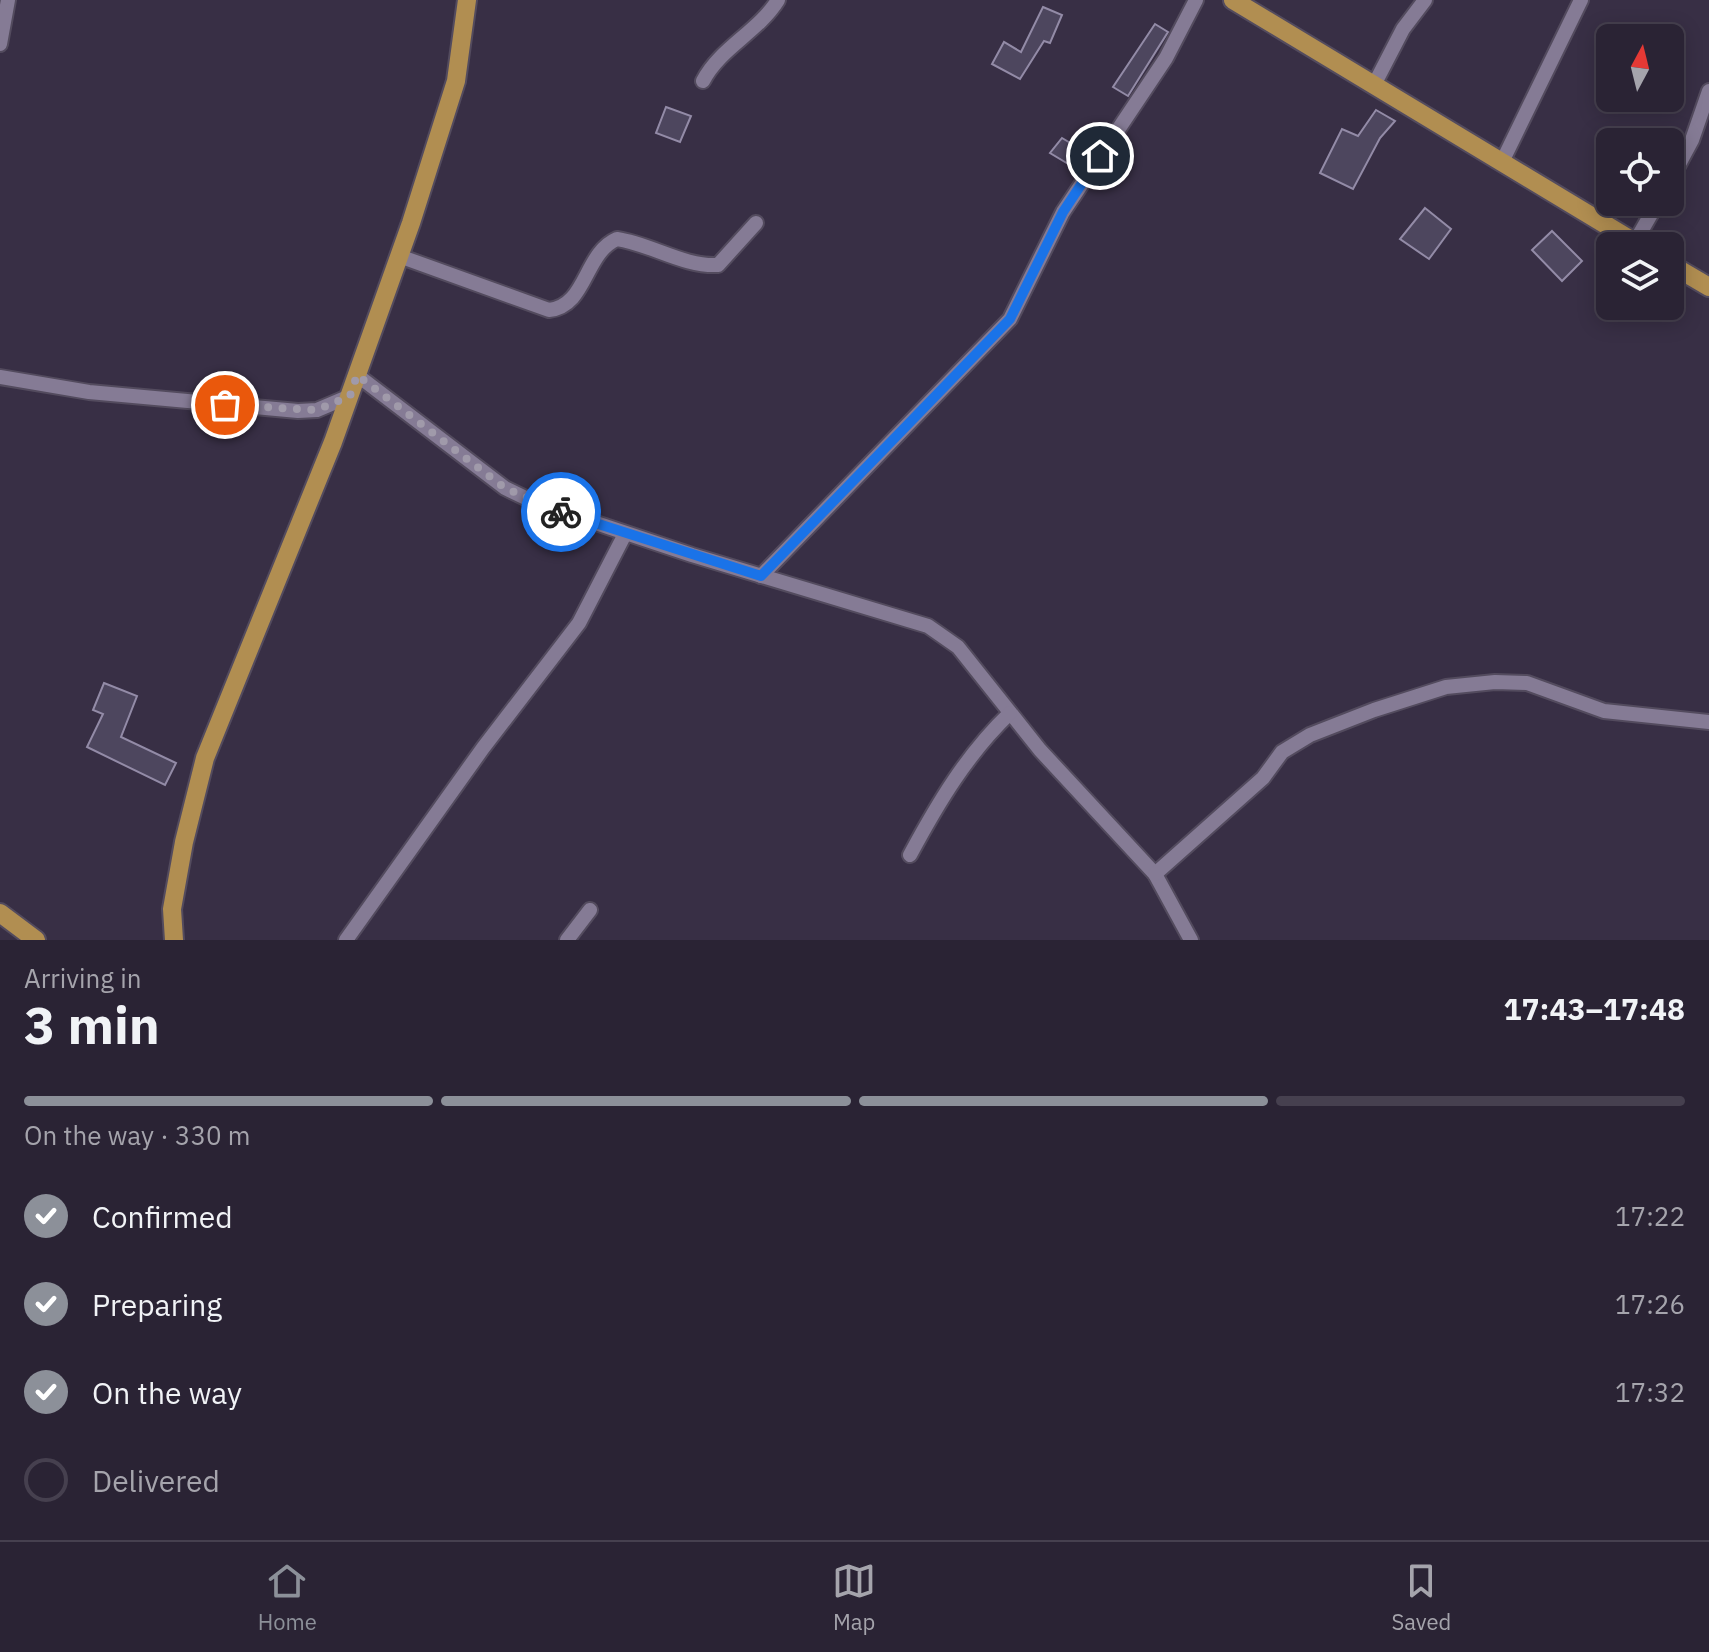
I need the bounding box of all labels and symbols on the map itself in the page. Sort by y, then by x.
north arrow [1596,24,1684,112]
pin [1066,122,1134,190]
pin [191,371,259,439]
courier [521,472,601,552]

